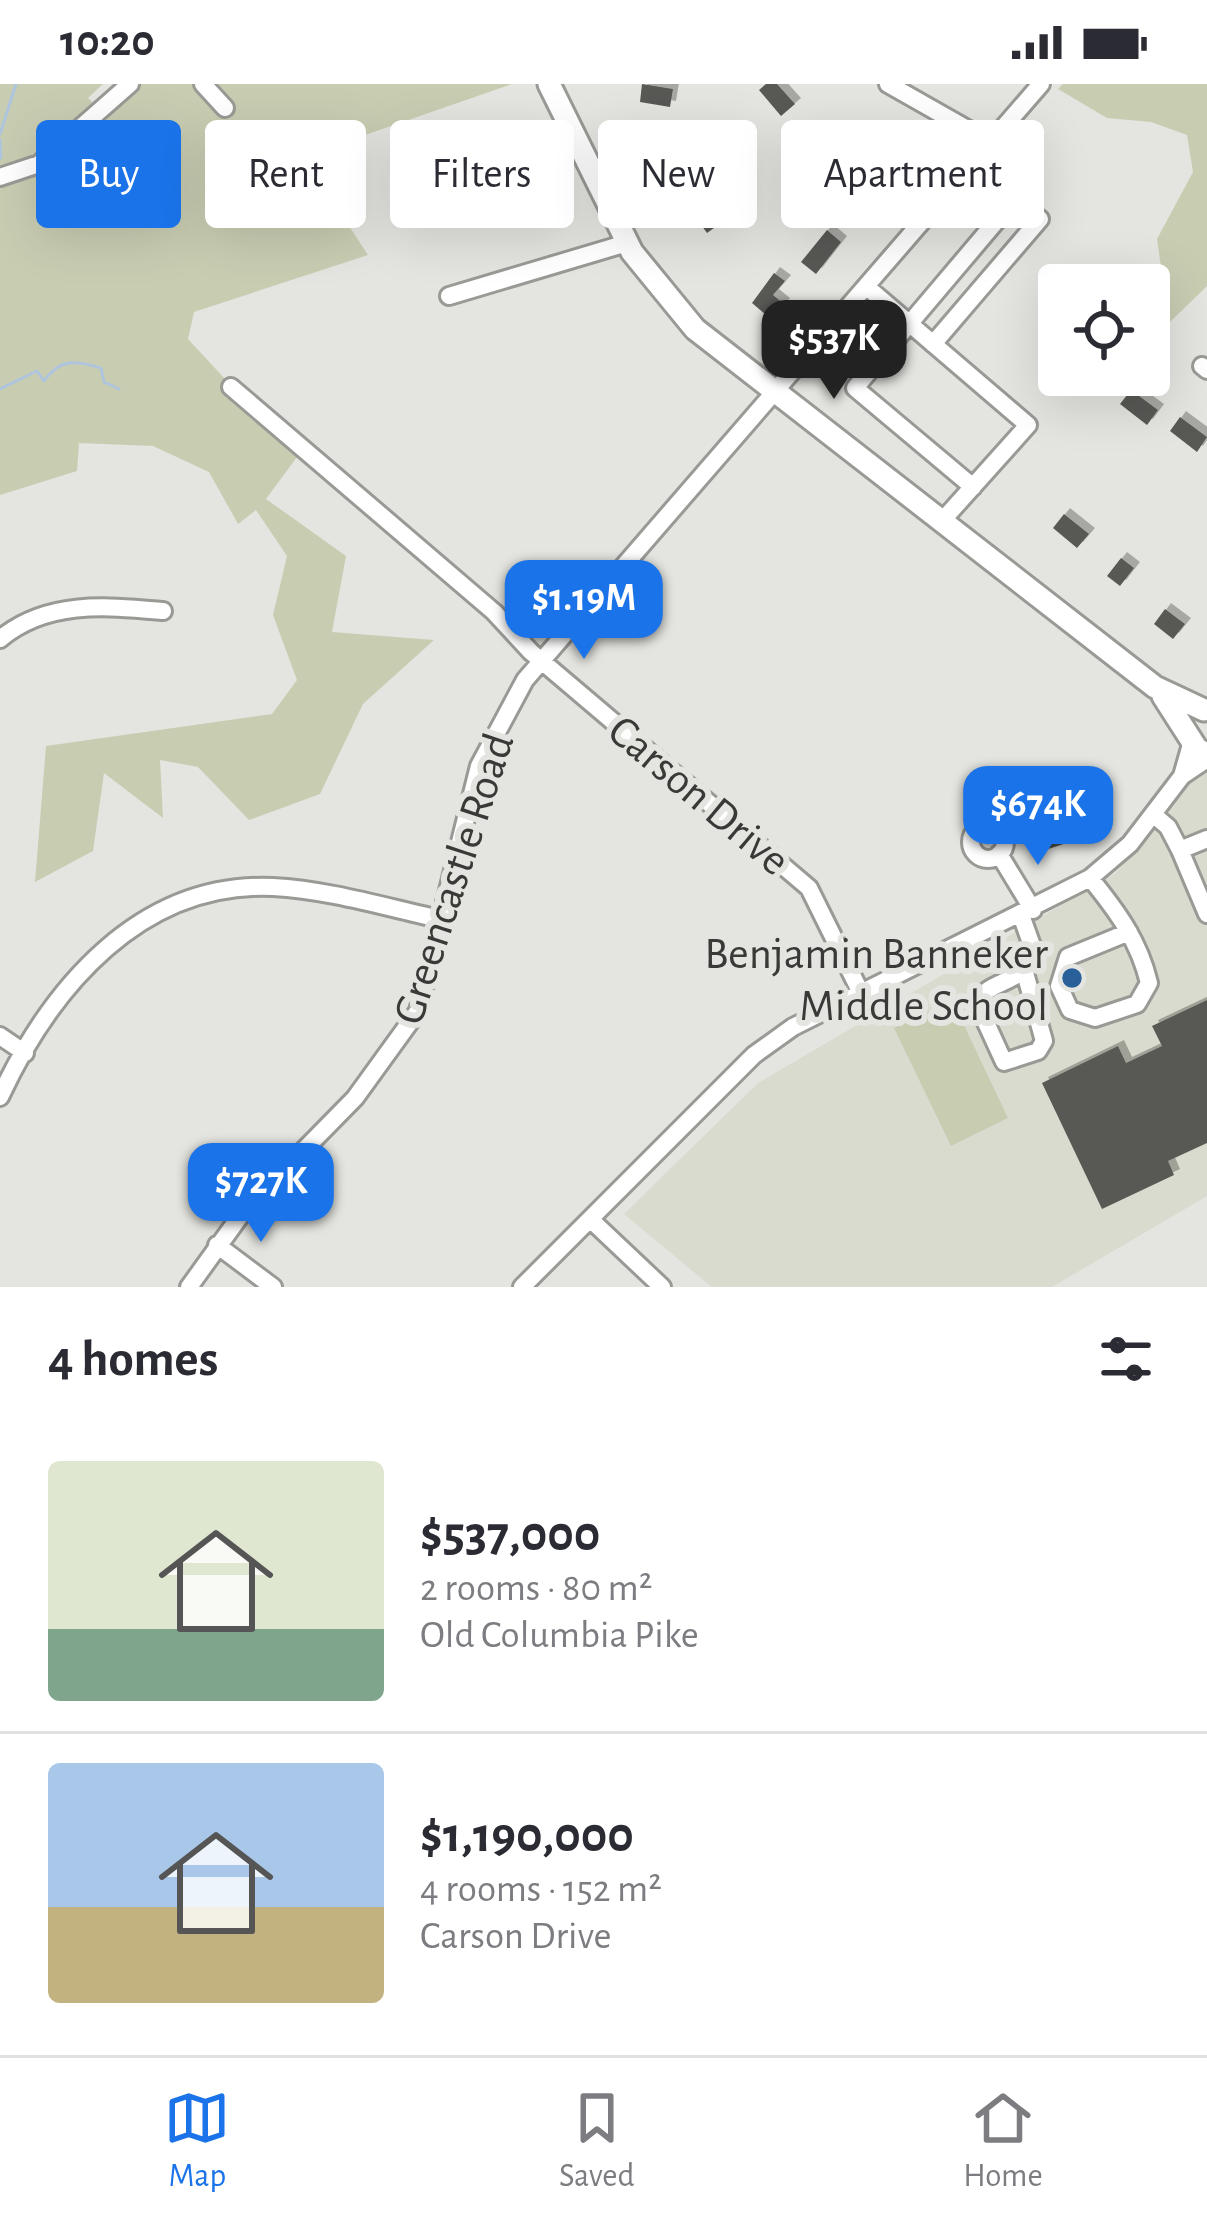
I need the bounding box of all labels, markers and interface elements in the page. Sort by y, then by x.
text: 10:20 [60,19,155,64]
chip: Buy [36,120,181,228]
chip: Rent [205,120,366,228]
chip: Filters [390,120,574,228]
chip: New [598,120,757,228]
chip: Apartment [781,120,1044,228]
map controls [1038,264,1170,396]
button: locate [1038,264,1170,396]
pin: $537K [750,300,918,402]
text: $537K [789,319,879,358]
pin: $1.19M [486,560,682,662]
text: $1.19M [532,579,636,618]
street label: Carson Drive [599,708,797,884]
street label: Greencastle Road [386,728,523,1030]
pin: $674K [954,766,1122,868]
text: $674K [990,785,1086,824]
place label: Benjamin Banneker Middle School [704,932,1048,1029]
marker: Benjamin Banneker Middle School [1059,965,1085,991]
pin: $727K [177,1143,345,1245]
text: $727K [215,1162,307,1201]
icon: filters [1093,1326,1159,1392]
text: 4 homes [48,1334,218,1385]
icon: home [144,1509,288,1653]
text: $537,000 [420,1509,600,1560]
text: 2 rooms · 80 m² [420,1569,652,1608]
text: Old Columbia Pike [420,1616,699,1655]
text: $1,190,000 [420,1810,634,1861]
icon: home [144,1811,288,1955]
text: 4 rooms · 152 m² [420,1870,662,1909]
text: Carson Drive [420,1917,611,1956]
tab: Map [164,2085,230,2197]
tab: Saved [559,2085,635,2197]
tab: Home [963,2085,1043,2197]

